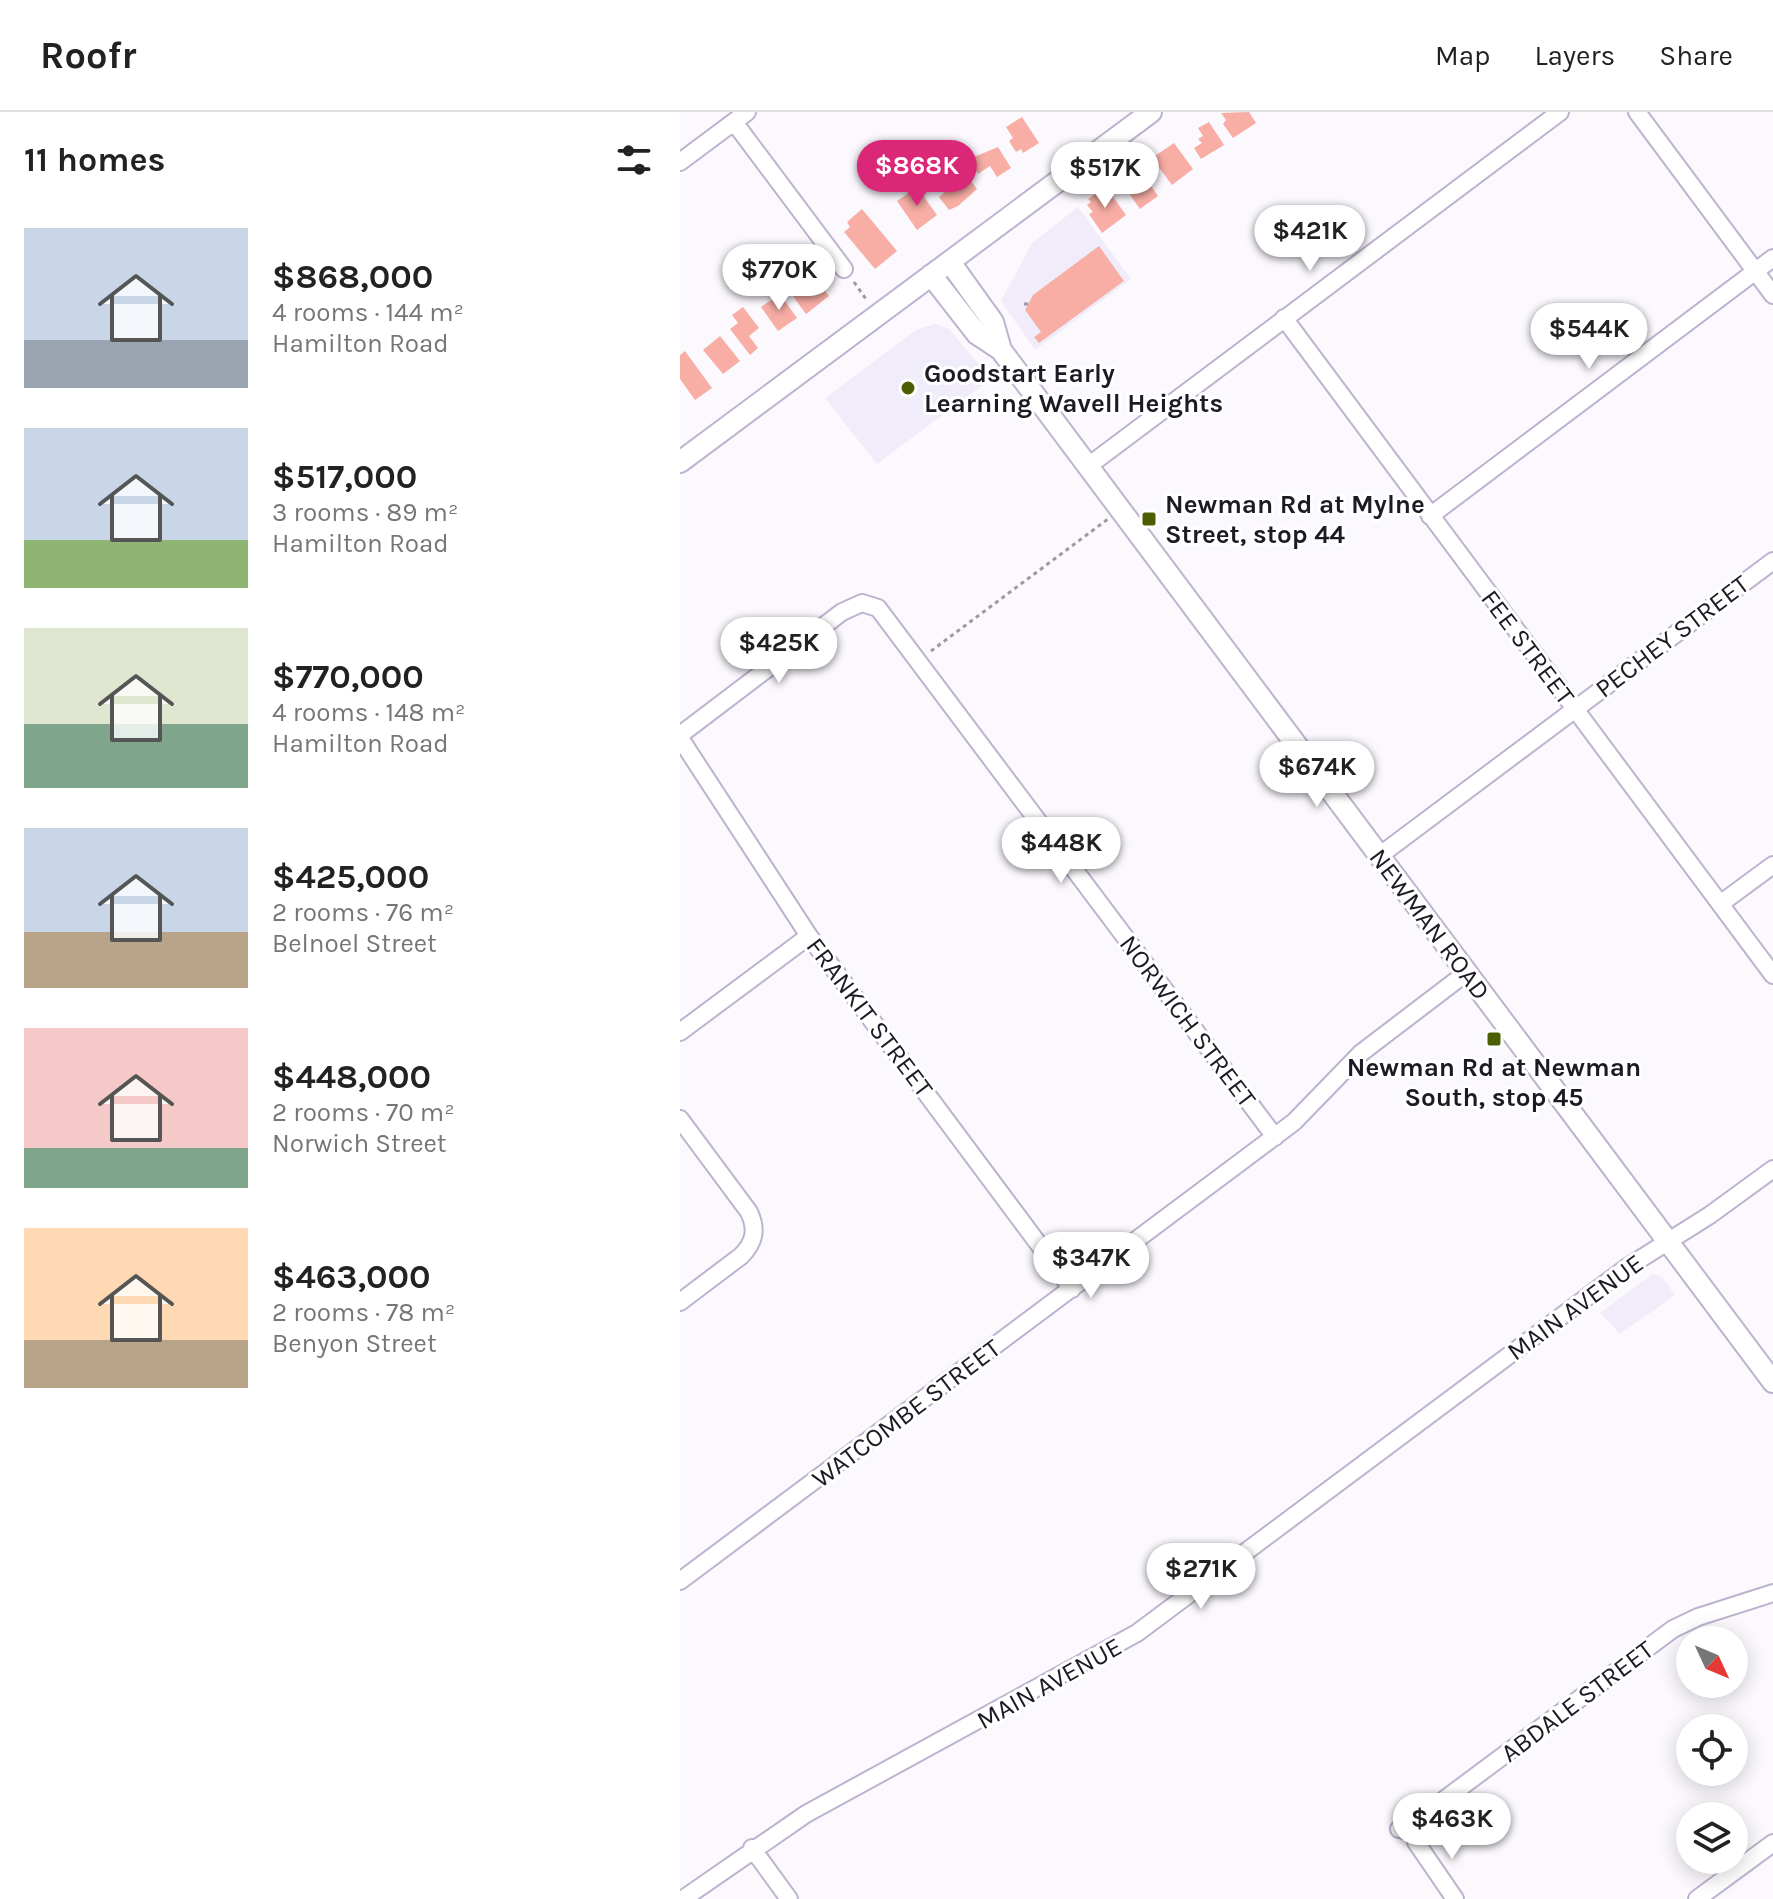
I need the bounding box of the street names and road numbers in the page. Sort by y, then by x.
street label: PECHEY STREET [1589,569,1755,704]
street label: FEE STREET [1474,584,1581,711]
street label: NEWMAN ROAD [1363,843,1497,1006]
street label: NORWICH STREET [1113,929,1262,1113]
street label: FRANKIT STREET [800,932,940,1103]
street label: MAIN AVENUE [1501,1248,1650,1367]
street label: WATCOMBE STREET [806,1332,1007,1494]
street label: MAIN AVENUE [971,1631,1127,1736]
street label: ABDALE STREET [1495,1634,1660,1769]

